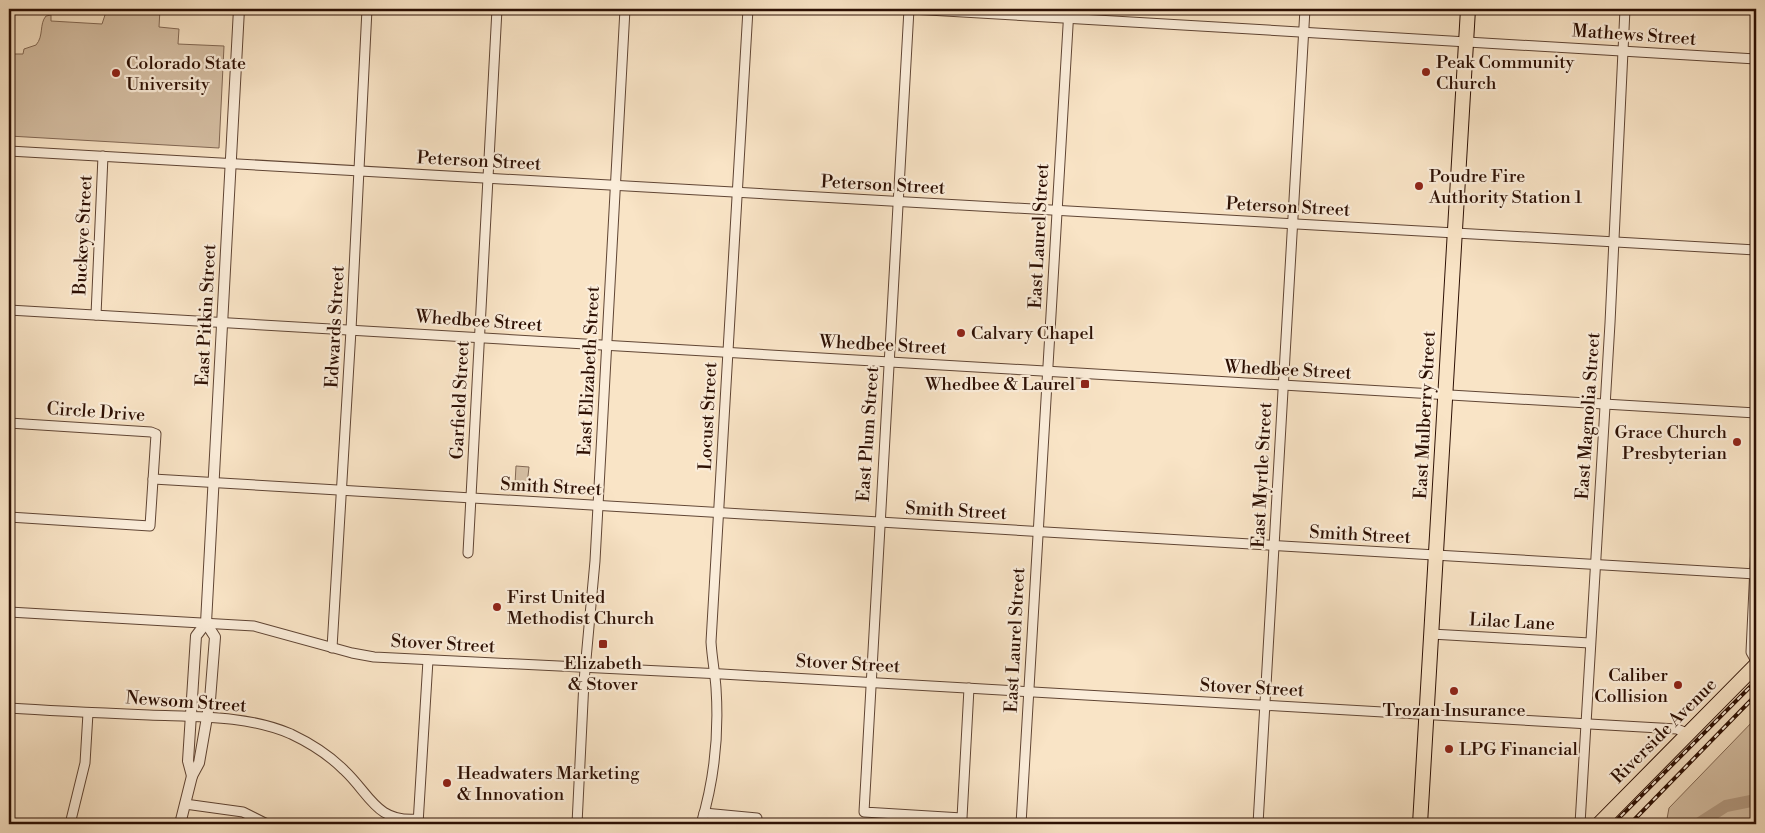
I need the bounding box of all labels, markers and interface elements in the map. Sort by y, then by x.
street label: Mathews Street [1571,19,1698,51]
place label: Peak Community Church [1436,51,1575,95]
place label: Colorado State University [126,52,246,96]
marker: Peak Community Church [1420,66,1432,78]
marker: Colorado State University [110,67,122,79]
street label: Peterson Street [416,146,542,176]
street label: East Laurel Street [1024,162,1054,309]
place label: Poudre Fire Authority Station 1 [1428,165,1583,209]
street label: Peterson Street [820,170,946,200]
street label: Buckeye Street [68,174,98,297]
marker: Poudre Fire Authority Station 1 [1413,180,1425,192]
street label: Peterson Street [1225,192,1351,222]
street label: East Pitkin Street [191,243,221,387]
street label: Edwards Street [320,264,350,389]
street label: East Elizabeth Street [573,285,605,457]
street label: Whedbee Street [414,305,544,337]
place label: Calvary Chapel [971,322,1095,345]
marker: Calvary Chapel [955,327,967,339]
street label: Whedbee Street [818,330,948,360]
street label: East Mulberry Street [1409,330,1441,500]
street label: East Magnolia Street [1571,331,1605,501]
street label: Garfield Street [445,339,475,460]
street label: Whedbee Street [1223,355,1353,385]
street label: Locust Street [694,361,722,471]
street label: East Plum Street [852,365,884,503]
place label: Whedbee & Laurel [924,373,1076,396]
marker: Whedbee & Laurel [1079,378,1091,390]
street label: Circle Drive [46,397,146,427]
street label: East Myrtle Street [1247,401,1277,549]
place label: Grace Church Presbyterian [1614,421,1727,465]
marker: Grace Church Presbyterian [1731,436,1743,448]
street label: Smith Street [500,473,603,501]
street label: Smith Street [905,497,1008,525]
street label: Smith Street [1309,521,1412,549]
street label: East Laurel Street [1000,566,1030,713]
place label: First United Methodist Church [507,586,655,630]
marker: First United Methodist Church [491,601,503,613]
street label: Lilac Lane [1468,608,1556,636]
street label: Stover Street [390,630,496,658]
marker: Elizabeth & Stover [597,638,609,650]
street label: Stover Street [795,650,901,678]
place label: Elizabeth & Stover [564,652,642,696]
place label: Caliber Collision [1594,664,1668,708]
street label: Riverside Avenue [1606,673,1722,789]
street label: Stover Street [1199,674,1305,702]
marker: Caliber Collision [1672,679,1684,691]
marker: Trozan Insurance [1448,685,1460,697]
street label: Newsom Street [125,686,248,718]
place label: Trozan Insurance [1382,699,1526,722]
place label: LPG Financial [1459,738,1578,761]
marker: LPG Financial [1443,743,1455,755]
place label: Headwaters Marketing & Innovation [457,762,640,806]
marker: Headwaters Marketing & Innovation [441,777,453,789]

